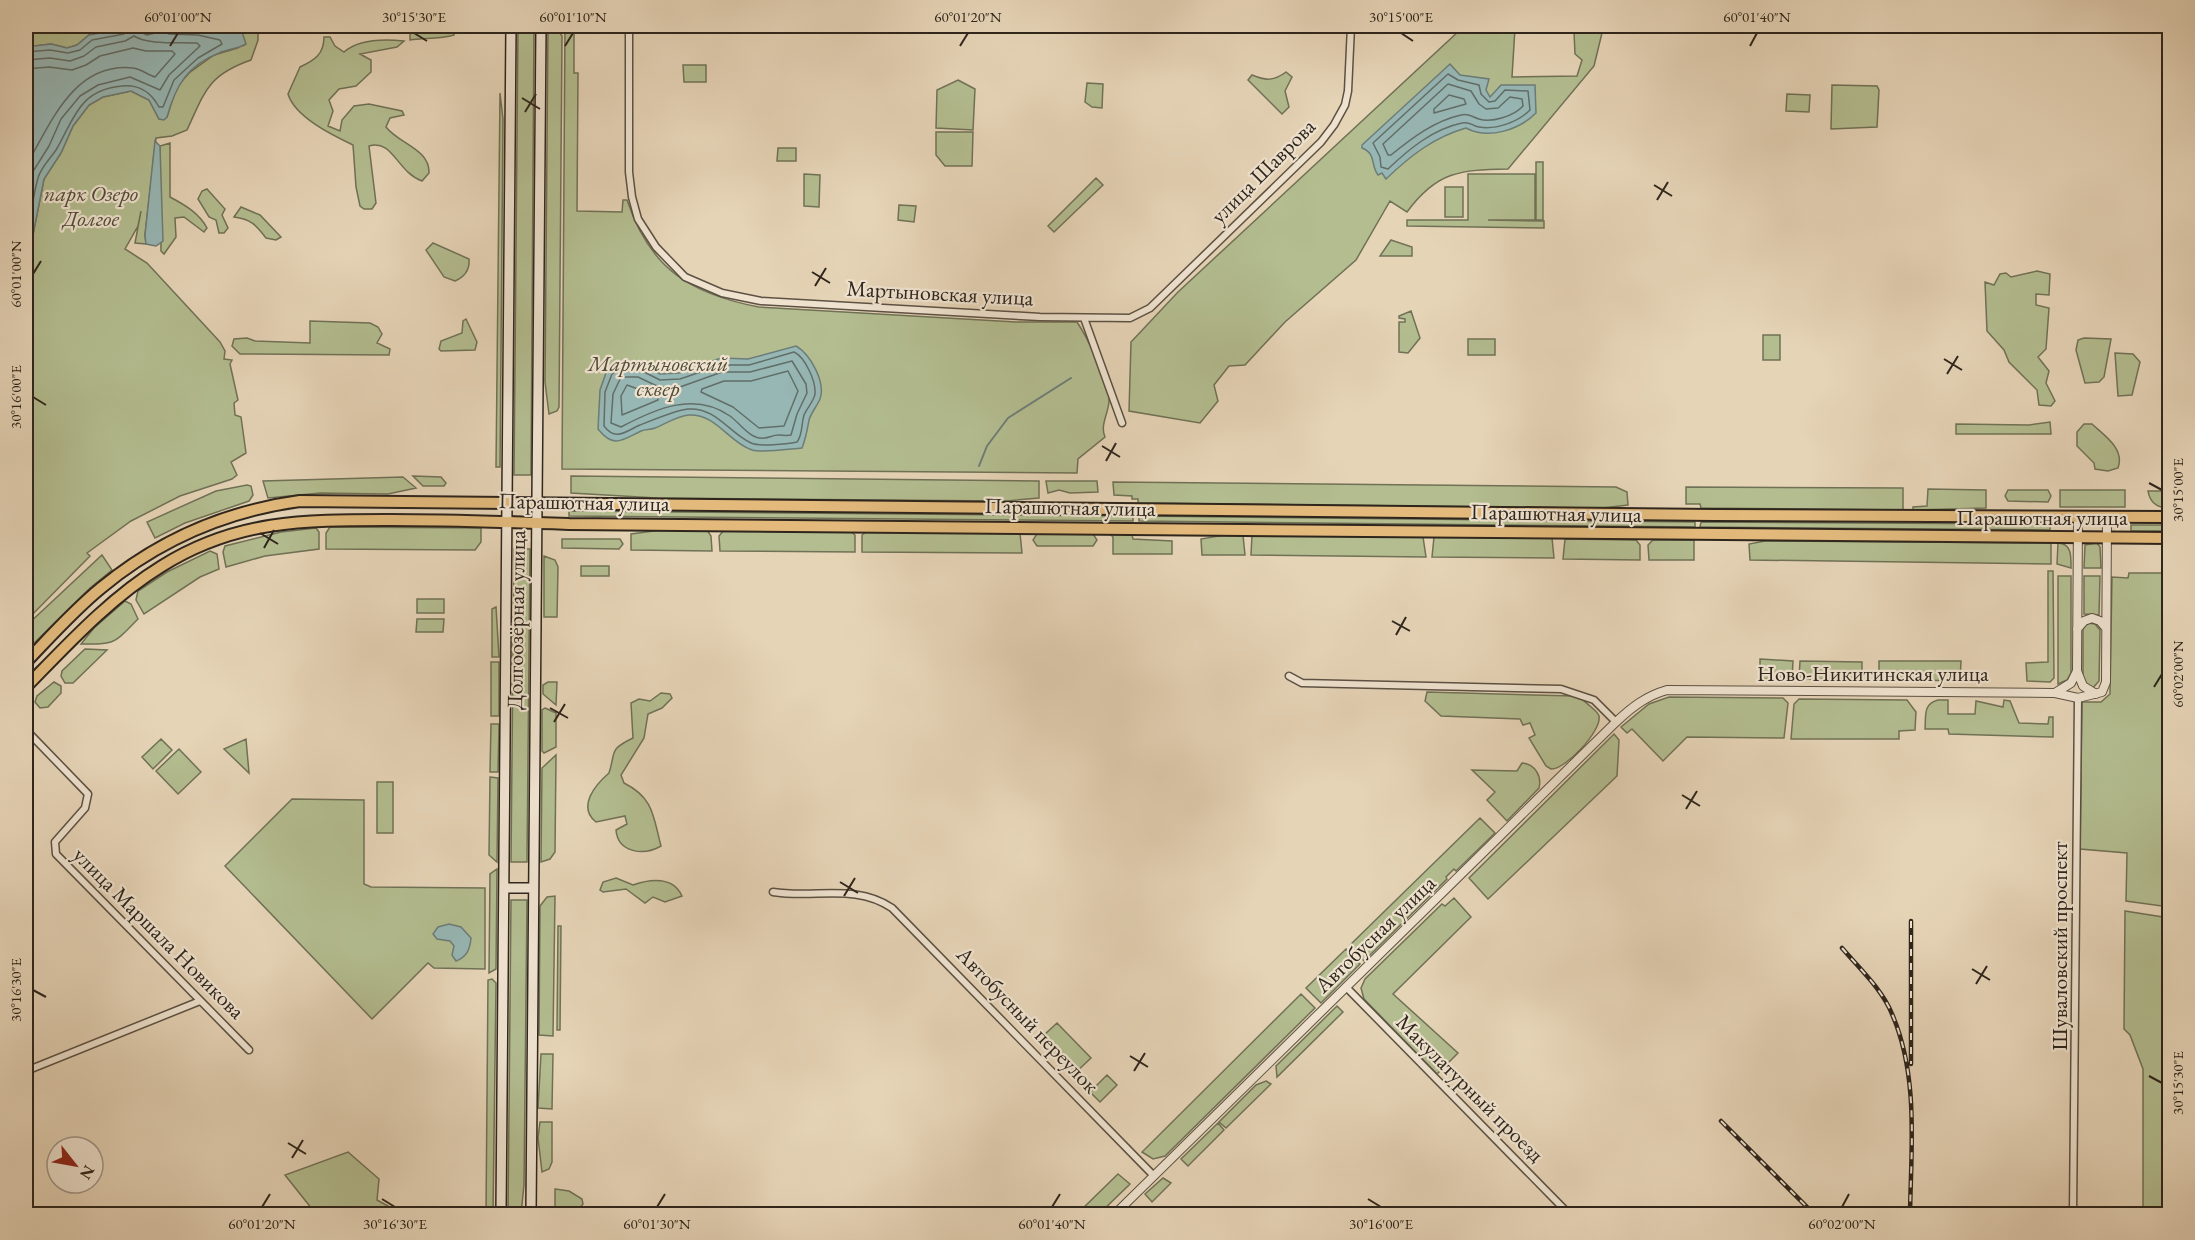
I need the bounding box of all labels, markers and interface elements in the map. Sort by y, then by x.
text: 60°01'00"N [144,7,212,26]
text: 30°15'30"E [382,7,447,26]
text: 60°01'10"N [539,7,607,26]
text: 60°01'20"N [934,7,1002,26]
text: 30°15'00"E [1369,7,1434,26]
text: 60°01'40"N [1723,7,1791,26]
street label: улица Шаврова [1204,112,1322,230]
park label: парк Озеро Долгое [44,179,138,233]
text: 60°01'00"N [6,240,25,308]
street label: Мартыновская улица [846,274,1034,312]
park label: Мартыновский сквер [586,349,728,403]
text: 30°16'00"E [6,364,25,429]
text: 30°15'00"E [2168,457,2187,522]
street label: Парашютная улица [498,486,670,518]
street label: Парашютная улица [984,491,1156,523]
street label: Парашютная улица [1470,497,1642,529]
street label: Парашютная улица [1956,503,2128,532]
street label: Долгоозёрная улица [500,530,532,710]
text: 60°02'00"N [2168,640,2187,708]
street label: Ново-Никитинская улица [1757,659,1989,688]
street label: улица Маршала Новикова [67,841,251,1025]
street label: Шуваловский проспект [2045,841,2074,1051]
street label: Автобусная улица [1307,869,1442,1000]
street label: Автобусный переулок [950,940,1106,1100]
text: 30°16'30"E [6,957,25,1022]
street label: Макулатурный проезд [1390,1008,1550,1168]
text: 30°15'30"E [2168,1050,2187,1115]
north arrow [45,1135,105,1195]
text: N [75,1162,100,1183]
text: 60°01'20"N [228,1214,296,1233]
text: 30°16'30"E [363,1214,428,1233]
text: 60°01'30"N [623,1214,691,1233]
text: 60°01'40"N [1018,1214,1086,1233]
text: 30°16'00"E [1349,1214,1414,1233]
text: 60°02'00"N [1808,1214,1876,1233]

